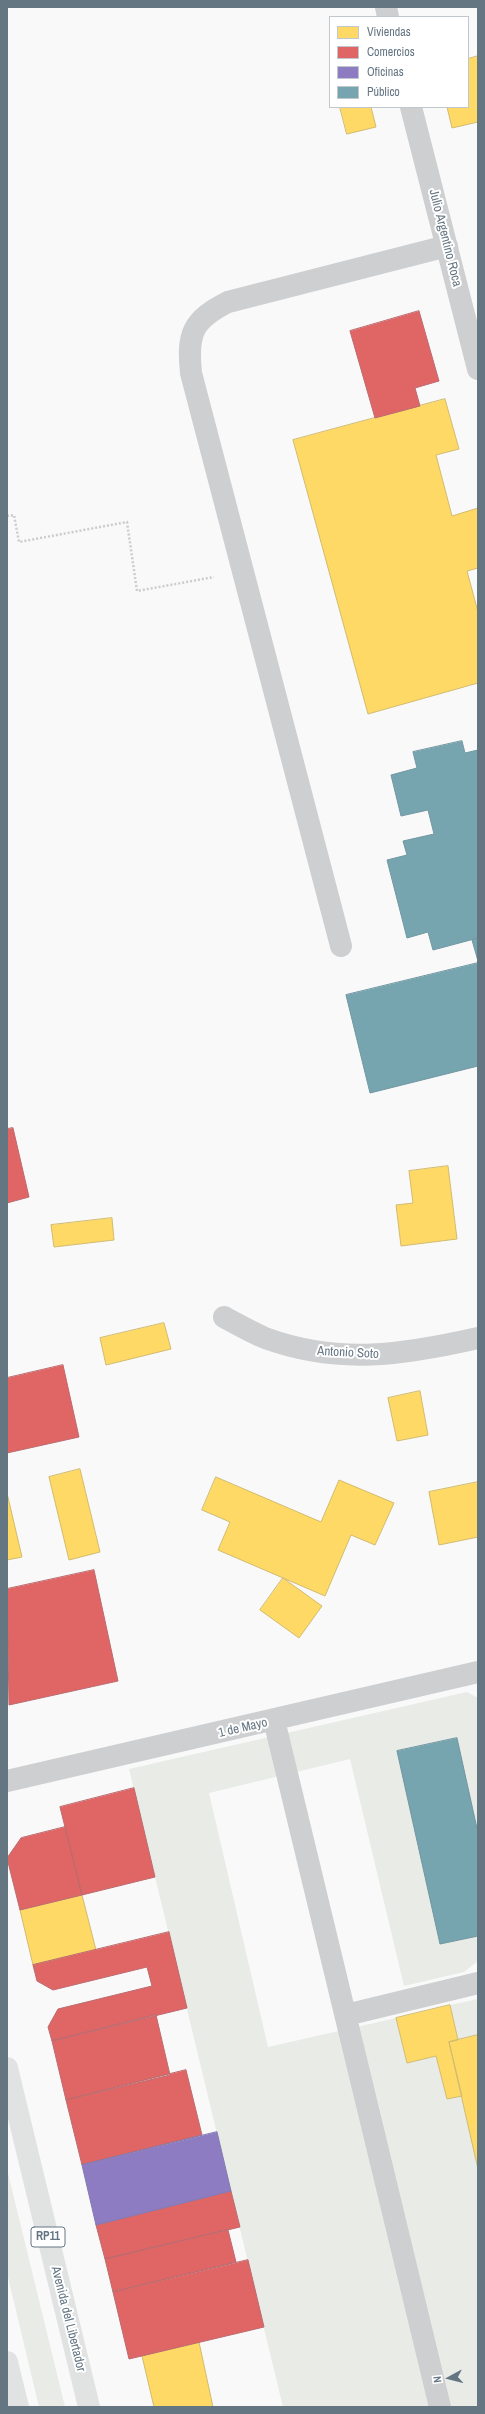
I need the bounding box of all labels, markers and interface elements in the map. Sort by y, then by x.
legend [329,16,469,108]
text: Viviendas [367,24,411,40]
text: Comercios [367,44,415,60]
text: Oficinas [367,64,404,80]
text: Público [367,84,400,100]
street label: Julio Argentino Roca [425,188,465,288]
street label: Antonio Soto [317,1344,379,1362]
street label: 1 de Mayo [217,1715,269,1741]
road number: RP11 [31,2227,65,2247]
street label: Avenida del Libertador [47,2265,89,2373]
north arrow [429,2358,469,2398]
text: N [430,2375,444,2384]

